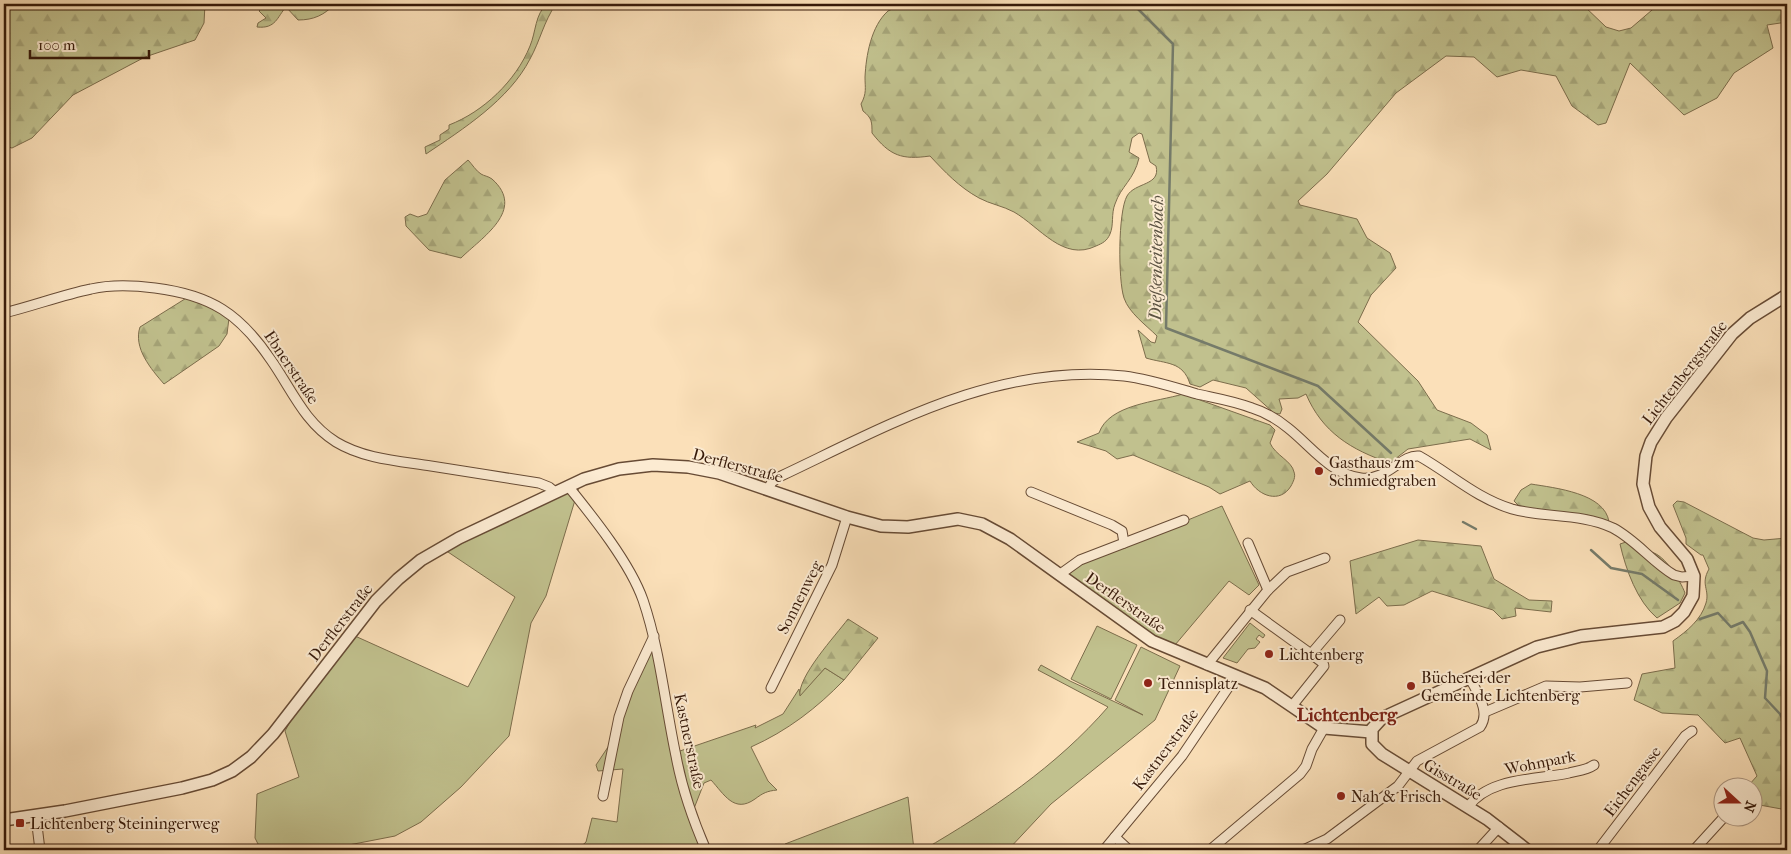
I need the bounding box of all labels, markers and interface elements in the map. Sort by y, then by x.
scale bar [30,28,149,60]
text: 100 m [38,36,76,54]
water label: Dießenleitenbach [1145,195,1168,322]
street label: Lichtenbergstraße [1638,316,1731,428]
street label: Ebnerstraße [260,327,323,408]
street label: Derflerstraße [690,444,785,487]
place label: Gasthaus zm Schmiedgraben [1329,453,1437,490]
marker: Gasthaus zm Schmiedgraben [1313,465,1325,477]
street label: Sonnenweg [773,557,826,637]
street label: Derflerstraße [1082,568,1169,637]
street label: Derflerstraße [304,580,377,665]
place label: Lichtenberg [1279,645,1364,664]
marker: Lichtenberg [1263,648,1275,660]
place label: Bücherei der Gemeinde Lichtenberg [1421,668,1580,705]
place label: Tennisplatz [1158,674,1238,693]
marker: Tennisplatz [1142,677,1154,689]
marker: Bücherei der Gemeinde Lichtenberg [1405,680,1417,692]
street label: Kastnerstraße [670,692,709,791]
district label: Lichtenberg [1297,704,1398,726]
street label: Kastnerstraße [1129,705,1202,794]
street label: Eichengasse [1600,742,1665,820]
street label: Wohnpark [1502,746,1578,779]
street label: Gisstraße [1420,755,1485,804]
north arrow [1714,776,1764,826]
place label: Nah & Frisch [1351,787,1441,806]
marker: Nah & Frisch [1335,790,1347,802]
text: N [1740,798,1760,815]
place label: Lichtenberg Steiningerweg [30,814,220,833]
marker: Lichtenberg Steiningerweg [14,817,26,829]

